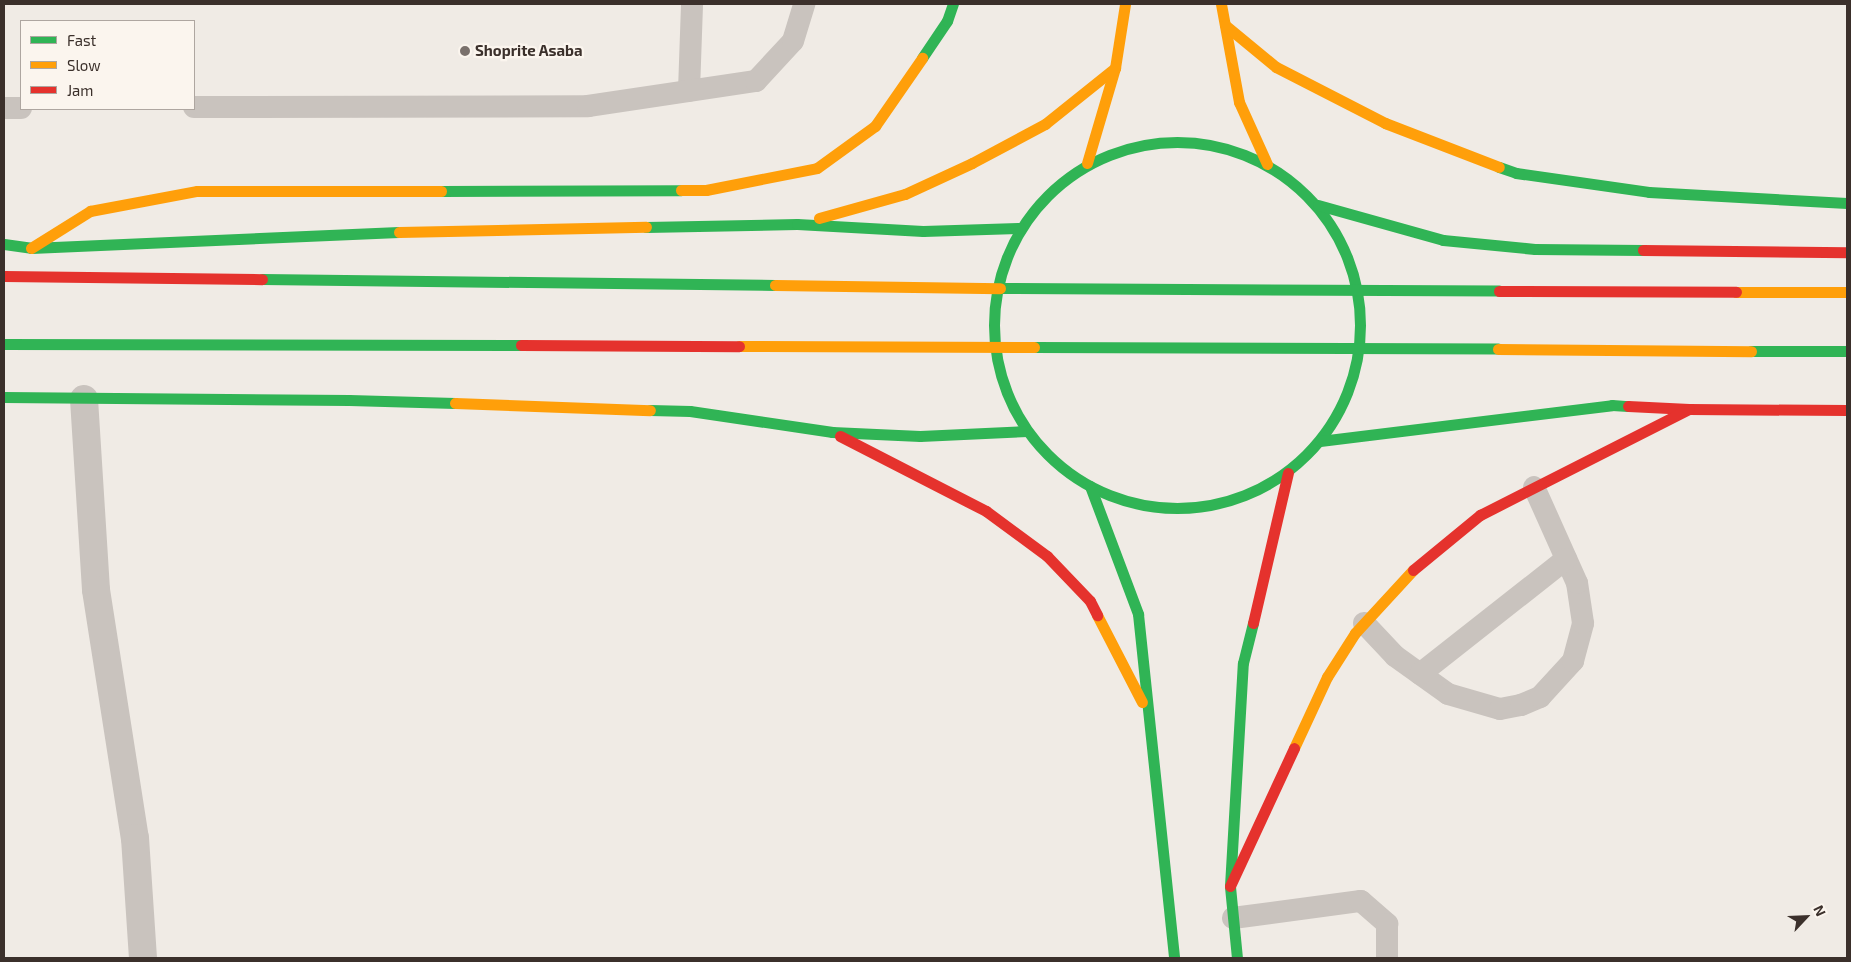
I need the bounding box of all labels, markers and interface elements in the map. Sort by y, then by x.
legend [20,20,195,110]
text: Fast [67,31,96,49]
place label: Shoprite Asaba [475,42,583,60]
marker: Shoprite Asaba [459,45,471,57]
text: Slow [67,56,101,74]
text: Jam [67,81,93,99]
north arrow [1781,892,1831,942]
text: N [1810,902,1830,919]

